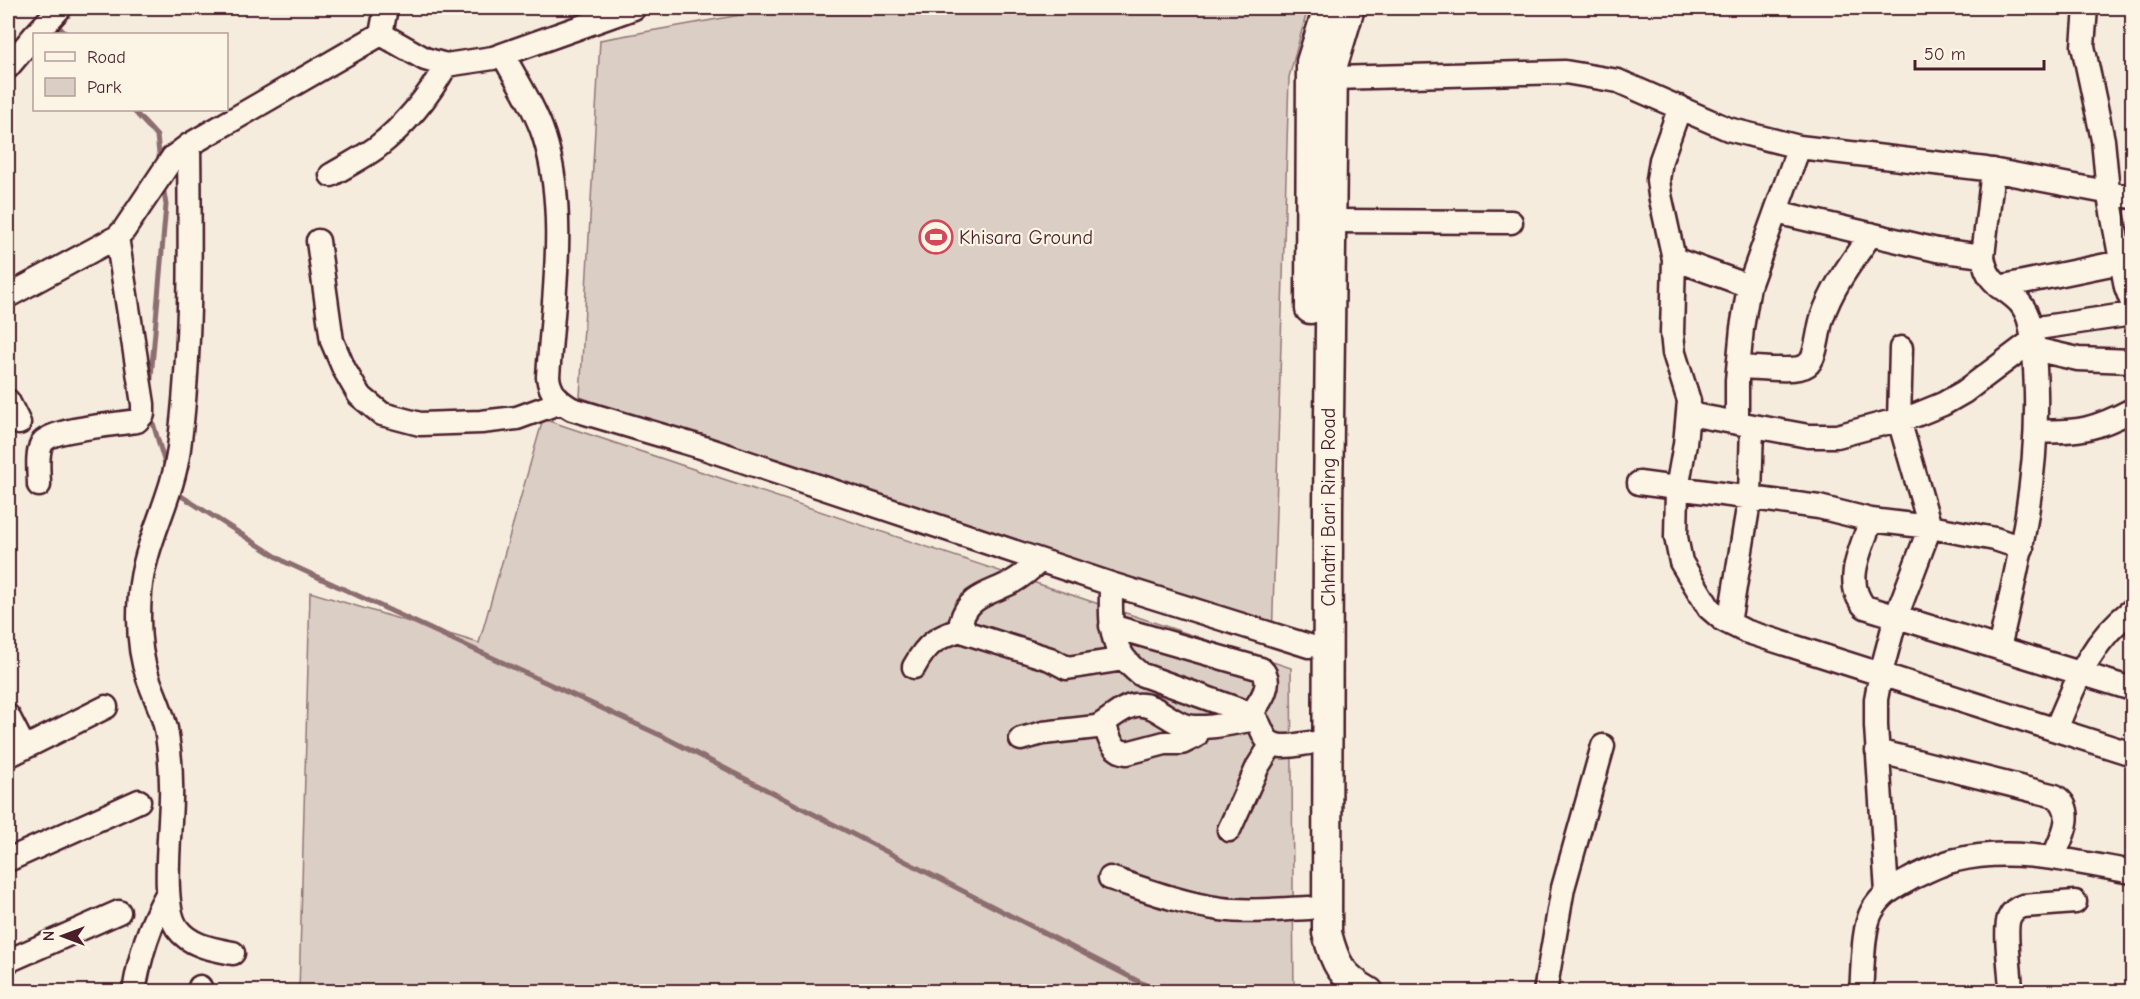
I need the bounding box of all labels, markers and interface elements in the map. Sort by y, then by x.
legend [33,33,228,111]
scale bar [1915,33,2044,71]
text: 50 m [1924,44,1966,65]
text: Road [87,47,126,68]
text: Park [87,77,122,98]
sports icon: Khisara Ground [918,219,954,255]
place label: Khisara Ground [959,226,1093,249]
street label: Chhatri Bari Ring Road [1317,408,1340,606]
north arrow [33,906,93,966]
text: N [40,931,58,941]

